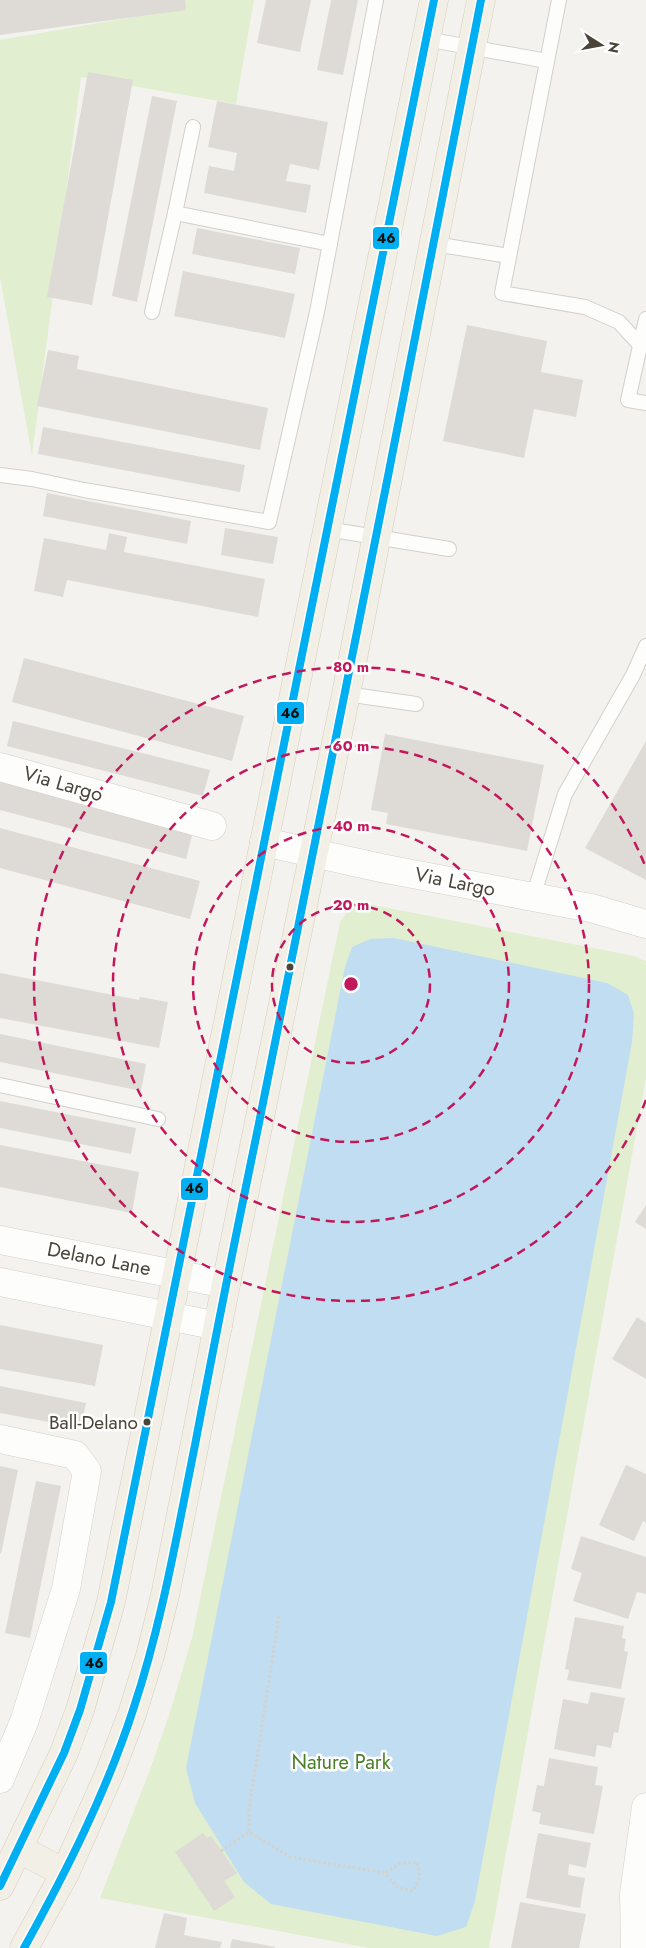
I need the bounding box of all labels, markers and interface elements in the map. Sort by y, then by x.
north arrow [576,20,626,70]
text: N [603,40,625,55]
line badge: 46 [372,226,400,250]
text: 46 [376,228,396,248]
text: 80 m [333,656,369,678]
line badge: 46 [276,701,305,725]
text: 46 [280,703,300,723]
text: 60 m [333,735,369,757]
street label: Via Largo [20,759,106,809]
text: 40 m [332,815,370,837]
street label: Via Largo [412,860,498,904]
text: 20 m [333,894,369,916]
unlabelled marker [285,962,295,972]
centre of rings [342,975,360,993]
line badge: 46 [180,1177,209,1201]
text: 46 [184,1178,204,1198]
street label: Delano Lane [45,1235,153,1283]
place label: Ball-Delano [49,1409,138,1436]
marker: Ball-Delano [142,1417,152,1427]
line badge: 46 [79,1651,108,1675]
text: 46 [84,1653,104,1673]
park label: Nature Park [292,1748,391,1777]

